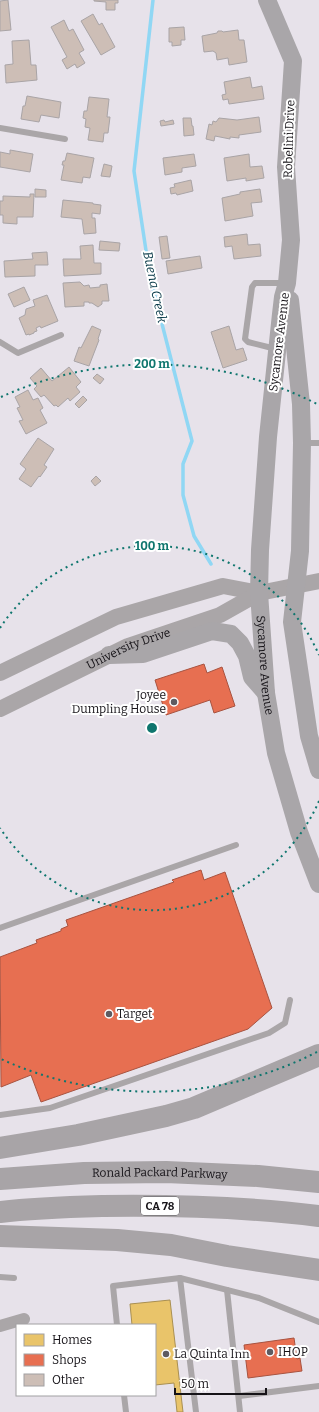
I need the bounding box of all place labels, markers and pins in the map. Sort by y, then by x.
place label: Joyee Dumpling House [72,688,166,716]
marker: Joyee Dumpling House [169,697,179,707]
centre of rings [145,721,159,735]
place label: Target [117,1007,153,1021]
marker: Target [104,1009,114,1019]
place label: IHOP [278,1345,308,1359]
place label: La Quinta Inn [174,1347,250,1361]
marker: IHOP [265,1347,275,1357]
marker: La Quinta Inn [161,1349,171,1359]

